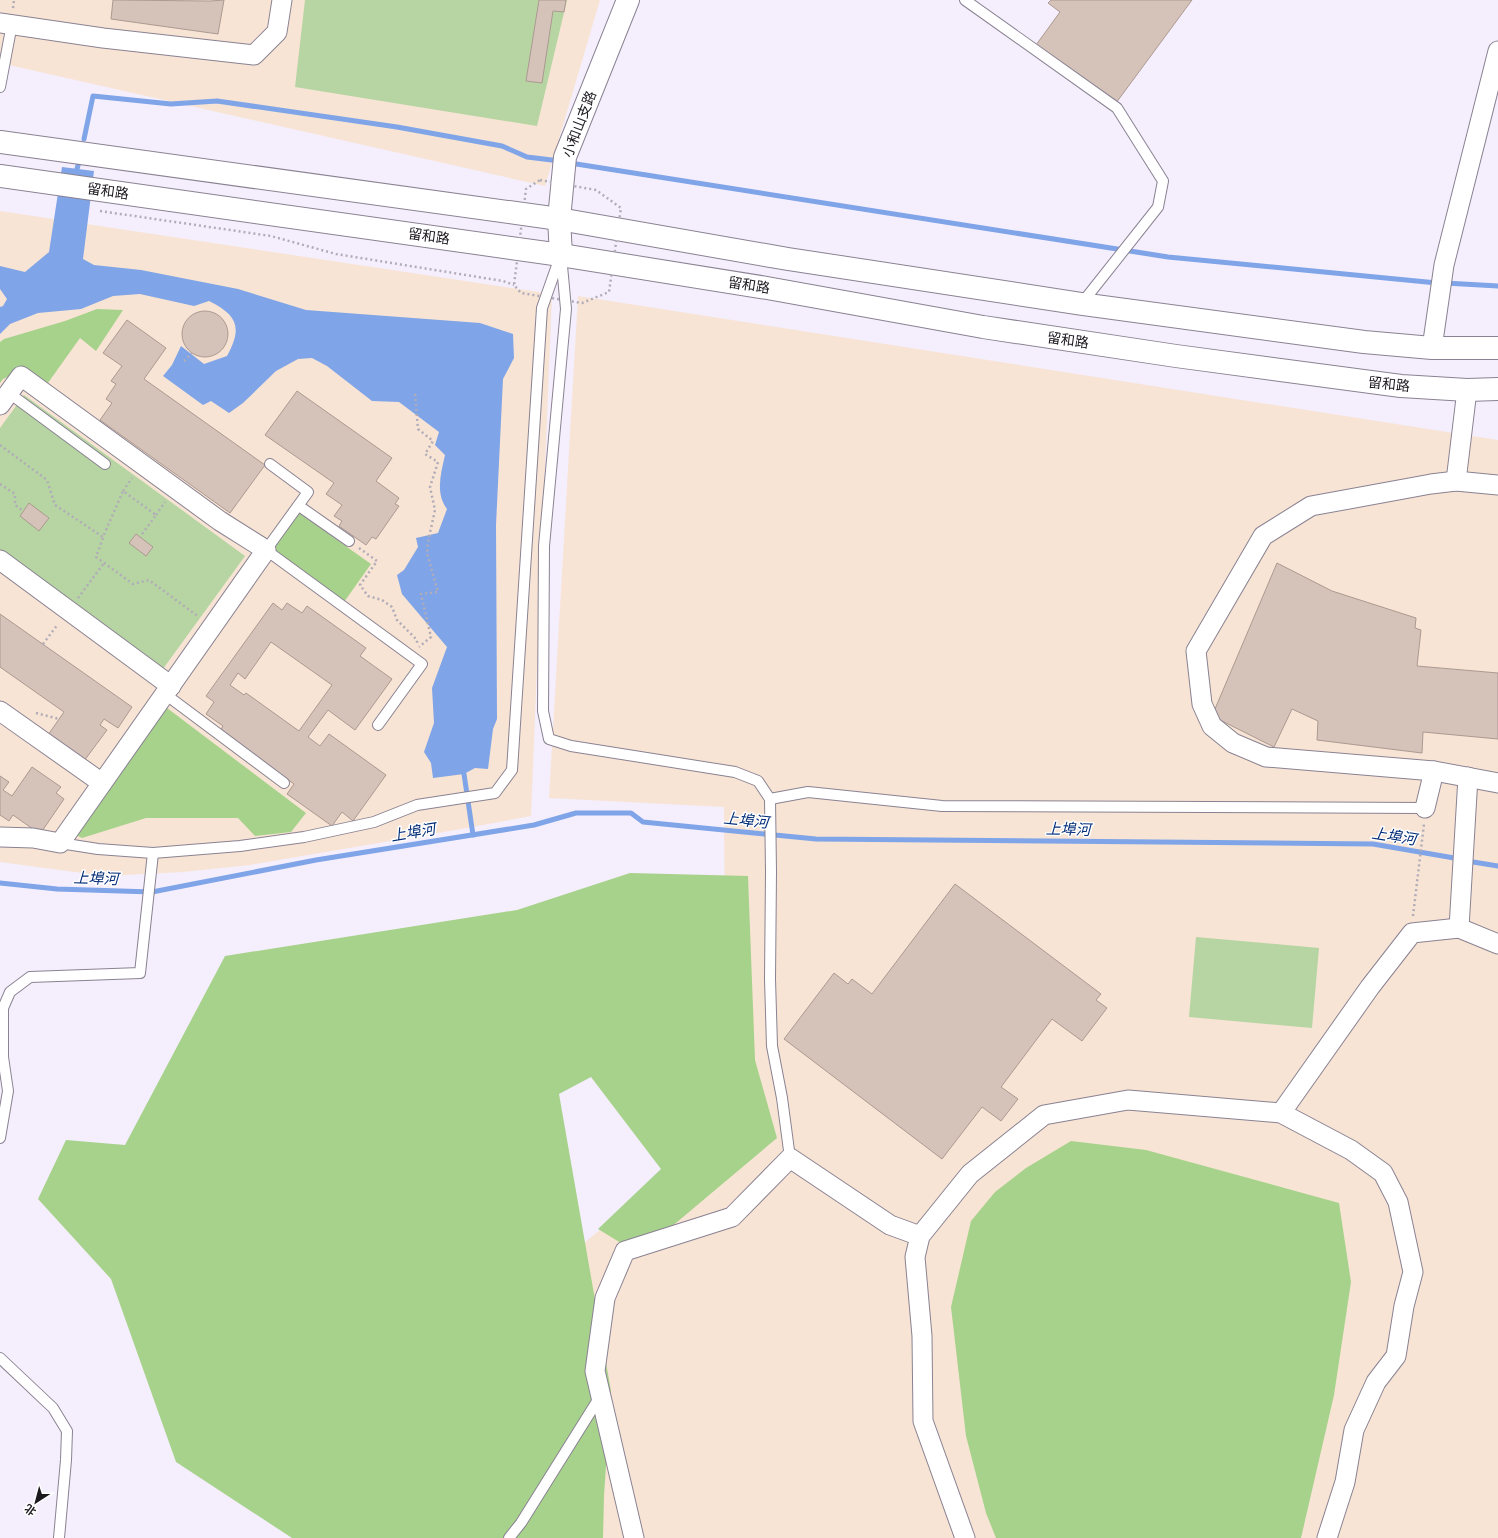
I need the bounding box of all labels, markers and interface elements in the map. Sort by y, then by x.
street label: 小和山支路 [558,88,600,160]
street label: 留和路 [86,179,130,203]
street label: 留和路 [407,224,451,248]
street label: 留和路 [727,273,771,297]
street label: 留和路 [1046,328,1090,352]
street label: 留和路 [1367,373,1411,395]
water label: 上埠河 [723,808,772,832]
water label: 上埠河 [389,819,440,845]
water label: 上埠河 [1045,819,1094,839]
water label: 上埠河 [1370,823,1421,849]
water label: 上埠河 [73,868,122,888]
north arrow [16,1482,56,1522]
text: 北 [22,1501,39,1519]

